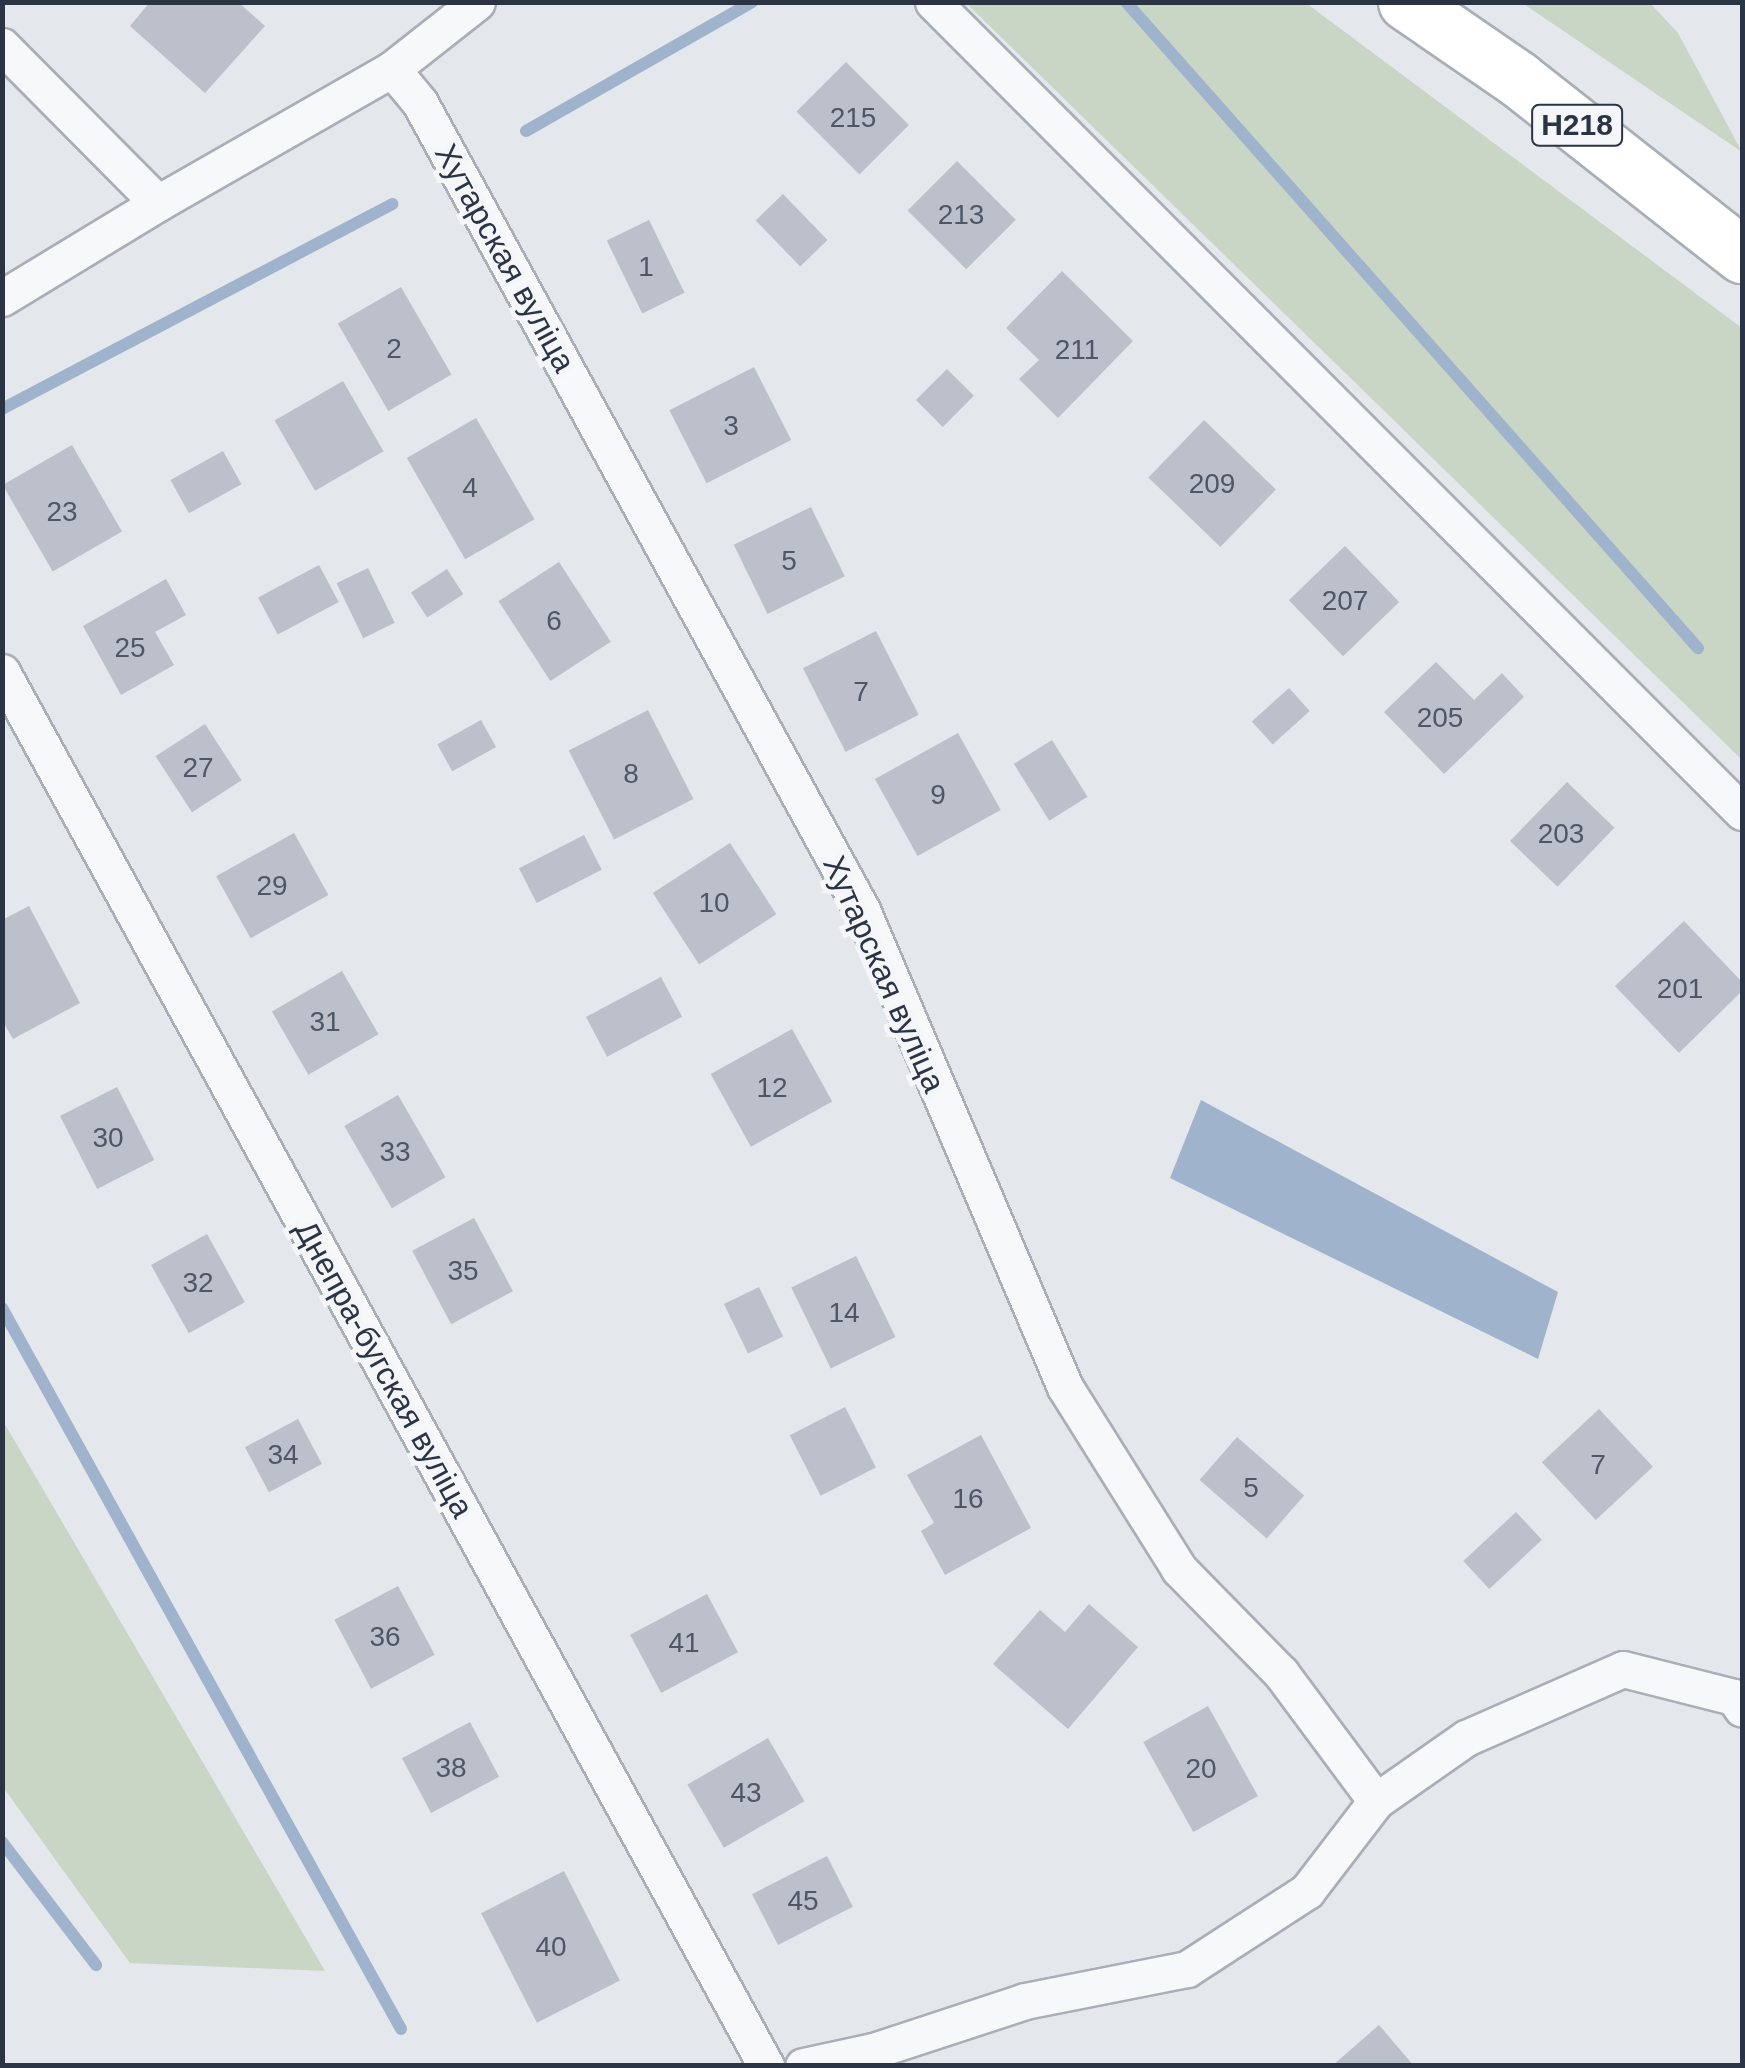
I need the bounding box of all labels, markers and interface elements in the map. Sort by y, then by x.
road number: Н218 [1530,100,1624,150]
house number: 215 [830,101,876,135]
street label: Хутарская вуліца [426,137,584,379]
house number: 213 [938,198,984,232]
house number: 1 [638,250,654,284]
house number: 2 [386,332,402,366]
house number: 211 [1055,333,1099,367]
house number: 3 [723,409,739,443]
house number: 209 [1189,467,1235,501]
house number: 4 [462,471,478,505]
house number: 23 [46,495,78,529]
house number: 5 [781,544,797,578]
house number: 207 [1322,584,1368,618]
house number: 6 [546,604,562,638]
house number: 25 [114,631,146,665]
house number: 7 [853,675,869,709]
house number: 205 [1417,701,1463,735]
house number: 27 [182,751,214,785]
house number: 8 [623,757,639,791]
house number: 9 [930,778,946,812]
house number: 203 [1538,817,1584,851]
street label: Хутарская вуліца [815,850,953,1098]
house number: 29 [256,869,288,903]
house number: 10 [698,886,730,920]
house number: 201 [1657,972,1703,1006]
house number: 31 [309,1005,341,1039]
house number: 12 [756,1071,788,1105]
house number: 30 [92,1121,124,1155]
house number: 33 [379,1135,411,1169]
street label: Днепра-бугская вуліца [286,1214,482,1524]
house number: 35 [447,1254,479,1288]
house number: 32 [182,1266,214,1300]
house number: 14 [828,1296,860,1330]
house number: 34 [267,1438,299,1472]
house number: 7 [1590,1448,1606,1482]
house number: 5 [1243,1471,1259,1505]
house number: 16 [952,1482,984,1516]
house number: 36 [369,1620,401,1654]
house number: 41 [668,1626,700,1660]
house number: 38 [435,1751,467,1785]
house number: 20 [1185,1752,1217,1786]
house number: 43 [730,1776,762,1810]
house number: 45 [787,1884,819,1918]
house number: 40 [535,1930,567,1964]

